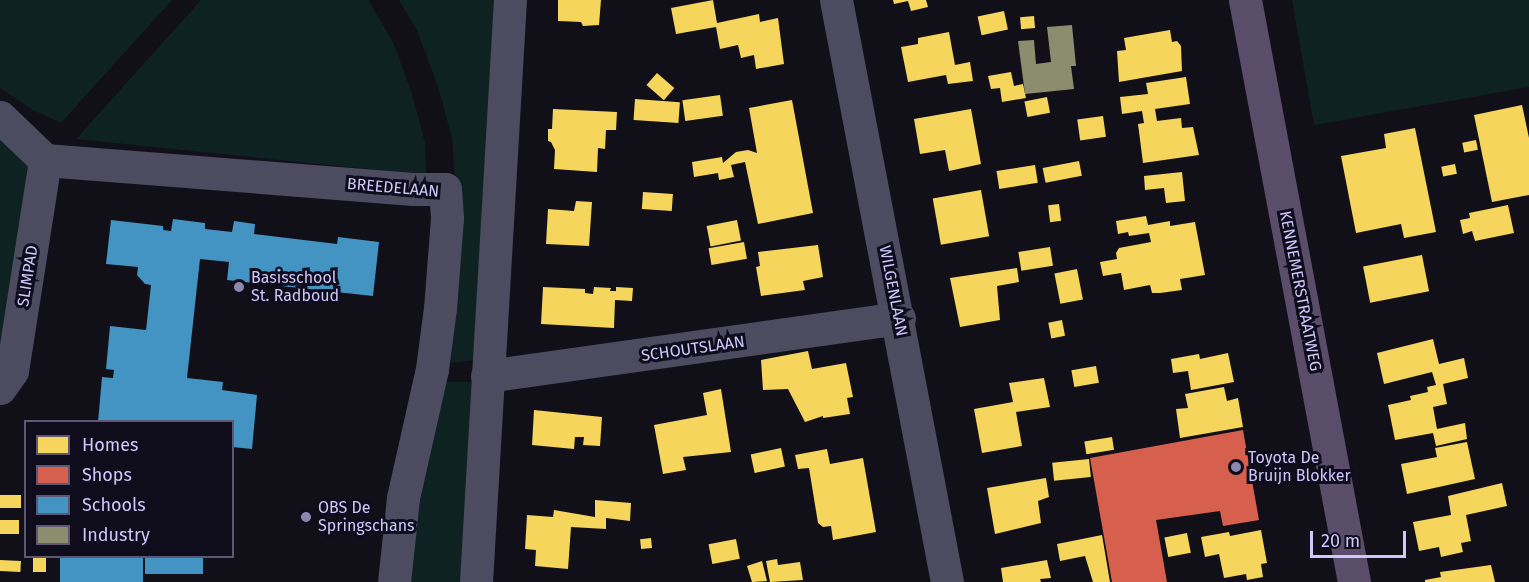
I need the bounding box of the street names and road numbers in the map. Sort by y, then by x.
street label: BREEDELAAN [346,174,440,202]
street label: KENNEMERSTRAATWEG [1275,209,1325,373]
street label: SLIMPAD [14,244,42,308]
street label: WILGENLAAN [875,244,911,338]
street label: SCHOUTSLAAN [640,332,746,366]

